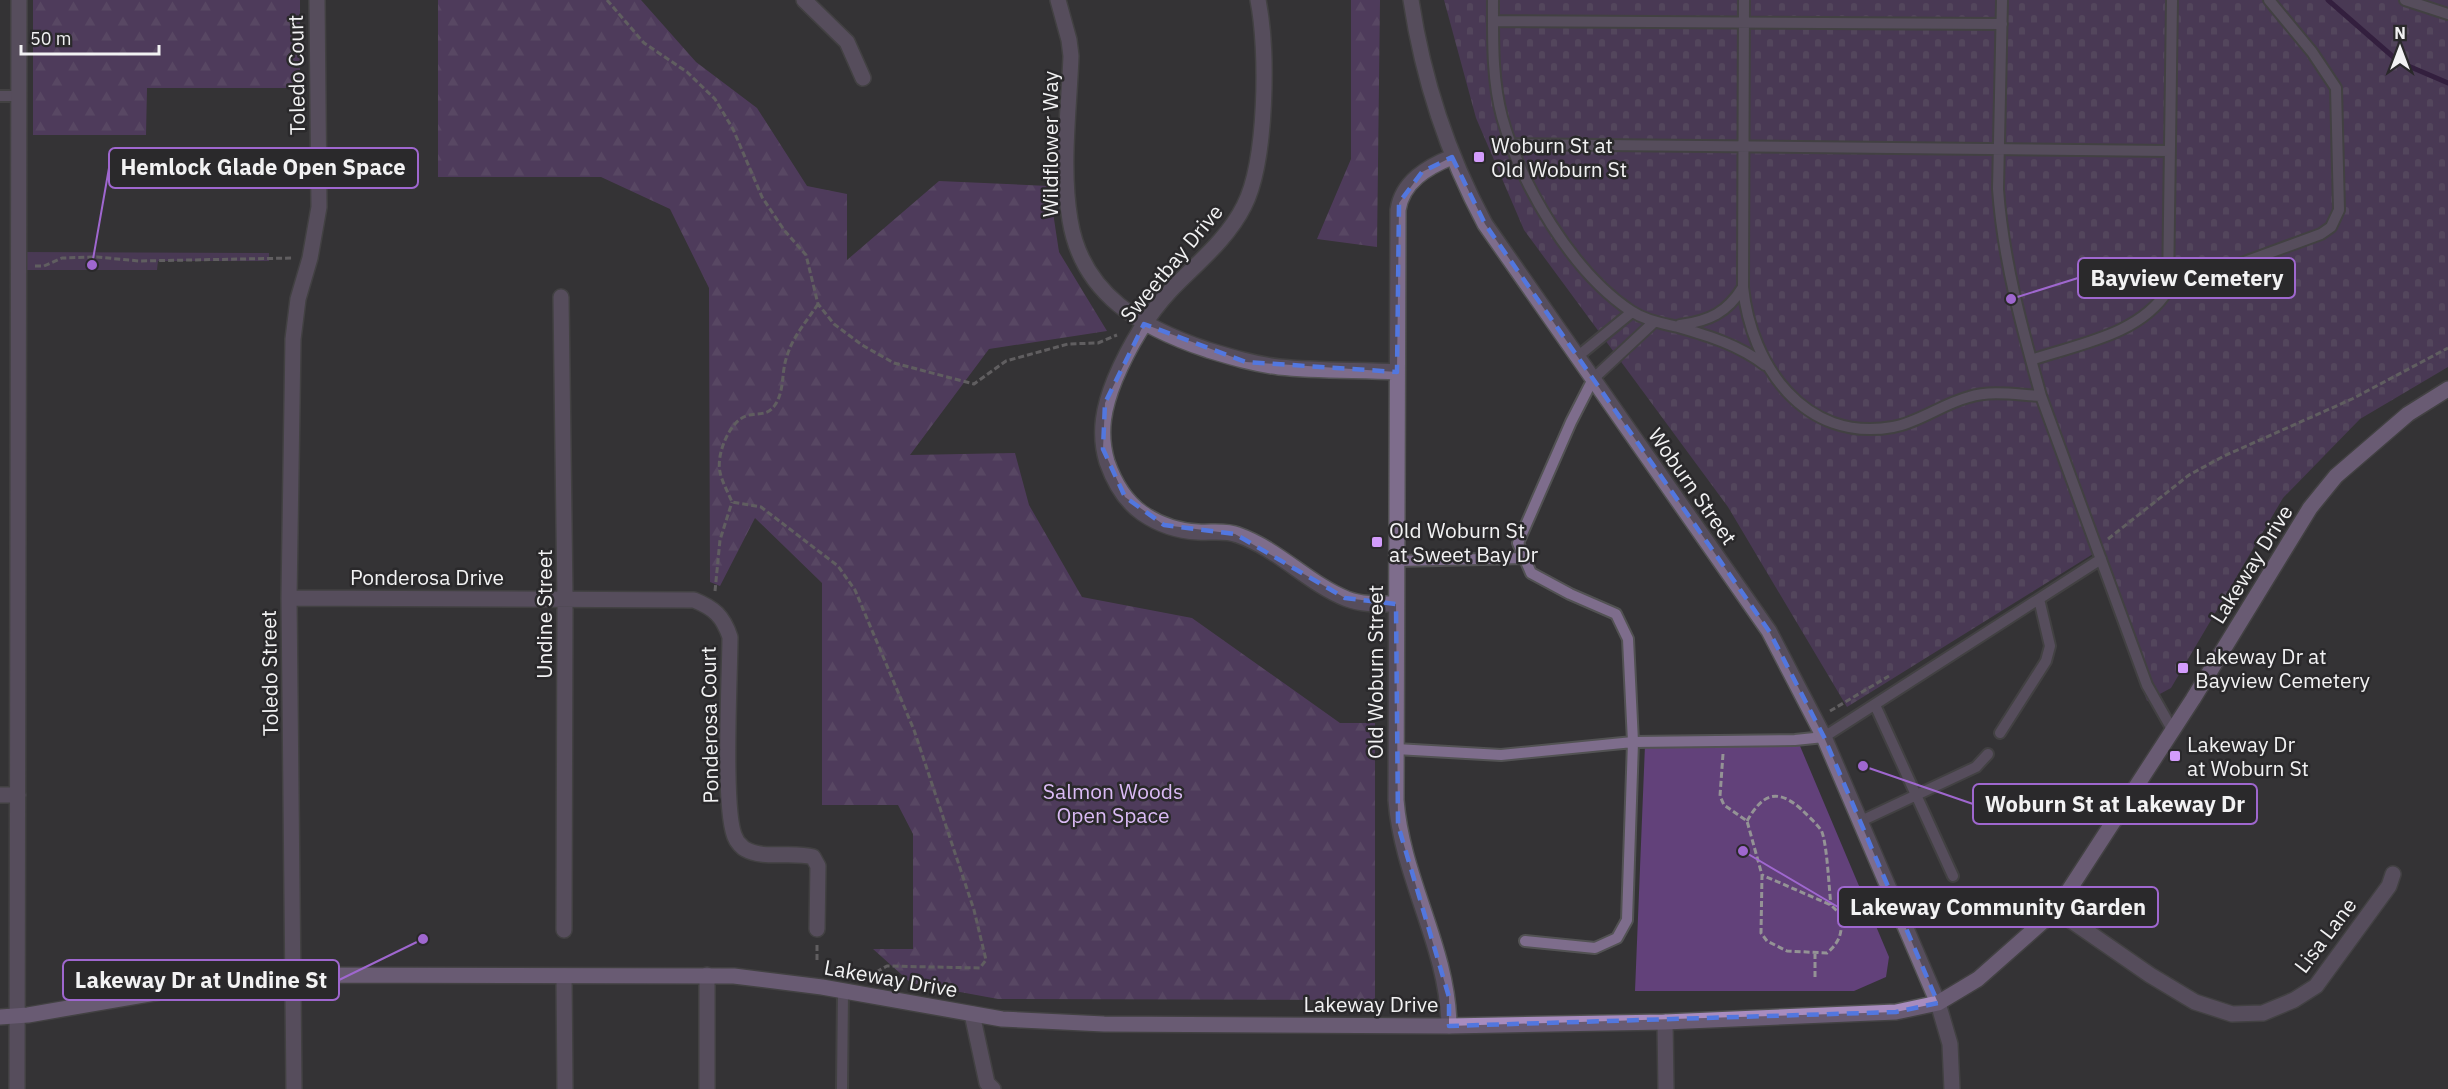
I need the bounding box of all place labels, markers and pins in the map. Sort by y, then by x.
place label: Woburn St at Old Woburn St [1491,131,1627,183]
callout: Hemlock Glade Open Space [109,148,418,188]
marker: Woburn St at Old Woburn St [1472,150,1486,164]
callout: Bayview Cemetery [2078,258,2295,298]
place label: Old Woburn St at Sweet Bay Dr [1389,516,1538,568]
marker: Old Woburn St at Sweet Bay Dr [1370,535,1384,549]
place label: Lakeway Dr at Bayview Cemetery [2195,642,2371,694]
marker: Lakeway Dr at Bayview Cemetery [2176,661,2190,675]
place label: Lakeway Dr at Woburn St [2187,730,2309,782]
marker: Lakeway Dr at Woburn St [2168,749,2182,763]
callout: Woburn St at Lakeway Dr [1973,784,2257,824]
callout: Lakeway Community Garden [1838,887,2158,927]
callout: Lakeway Dr at Undine St [63,960,339,1000]

